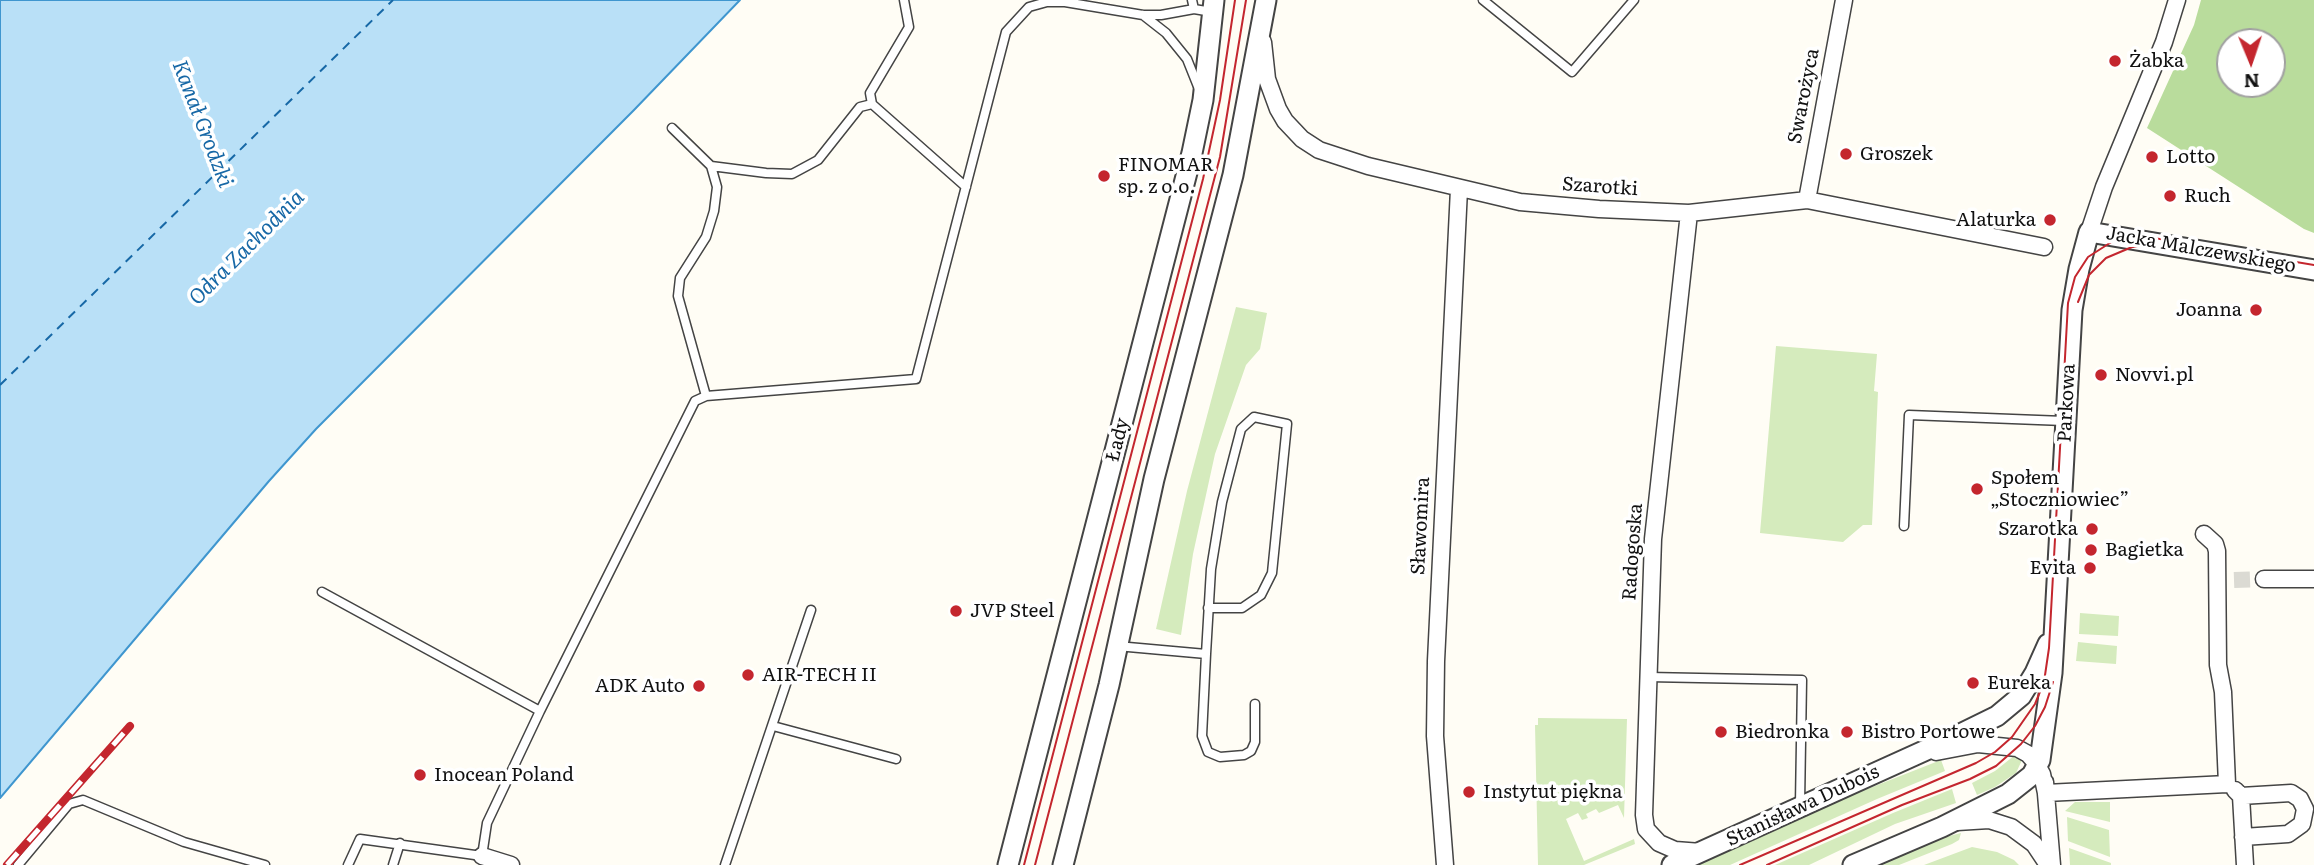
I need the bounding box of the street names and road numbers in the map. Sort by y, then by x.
street label: Swarożyca [1784,46,1824,146]
street label: Szarotki [1561,173,1639,201]
street label: Jacka Malczewskiego [2104,222,2298,278]
street label: Parkowa [2054,363,2080,443]
street label: Łady [1102,416,1134,464]
street label: Sławomira [1407,476,1435,576]
street label: Radogoska [1618,502,1648,602]
street label: Stanisława Dubois [1723,761,1883,851]

